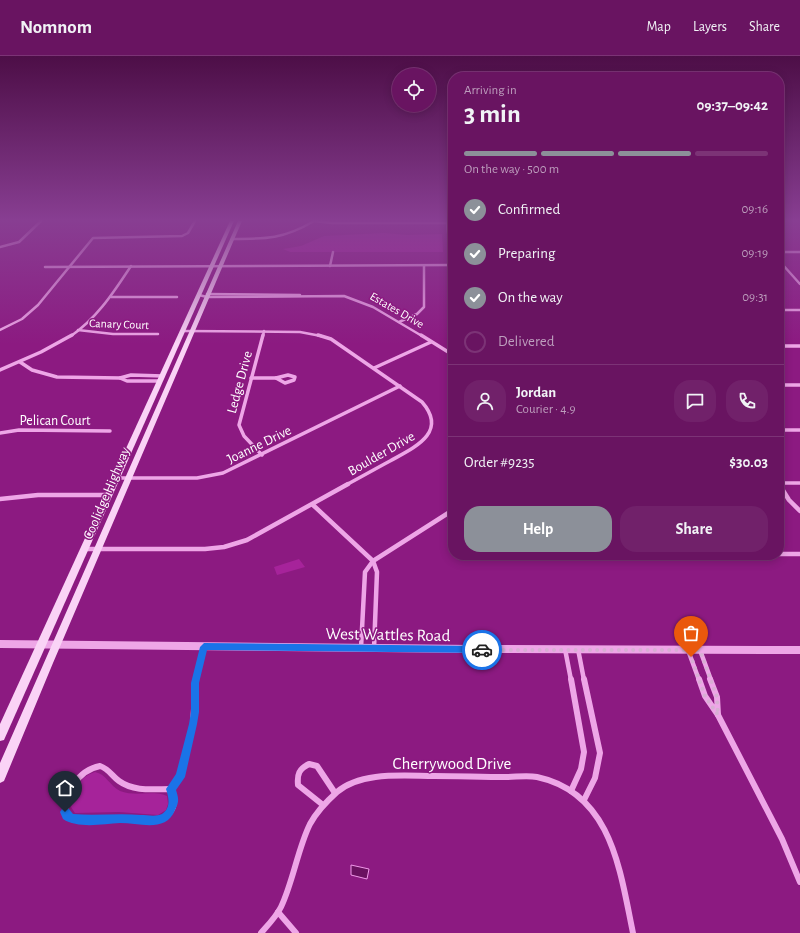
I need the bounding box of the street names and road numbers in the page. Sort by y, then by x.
street label: Estates Drive [368,290,426,330]
street label: Canary Court [89,317,149,332]
street label: Ledge Drive [225,350,255,415]
street label: Pelican Court [20,414,91,428]
street label: Joanne Drive [225,423,294,466]
street label: Boulder Drive [346,429,417,479]
street label: Coolidge Highway [81,445,133,542]
street label: West Wattles Road [326,625,451,644]
street label: Cherrywood Drive [393,755,512,773]

